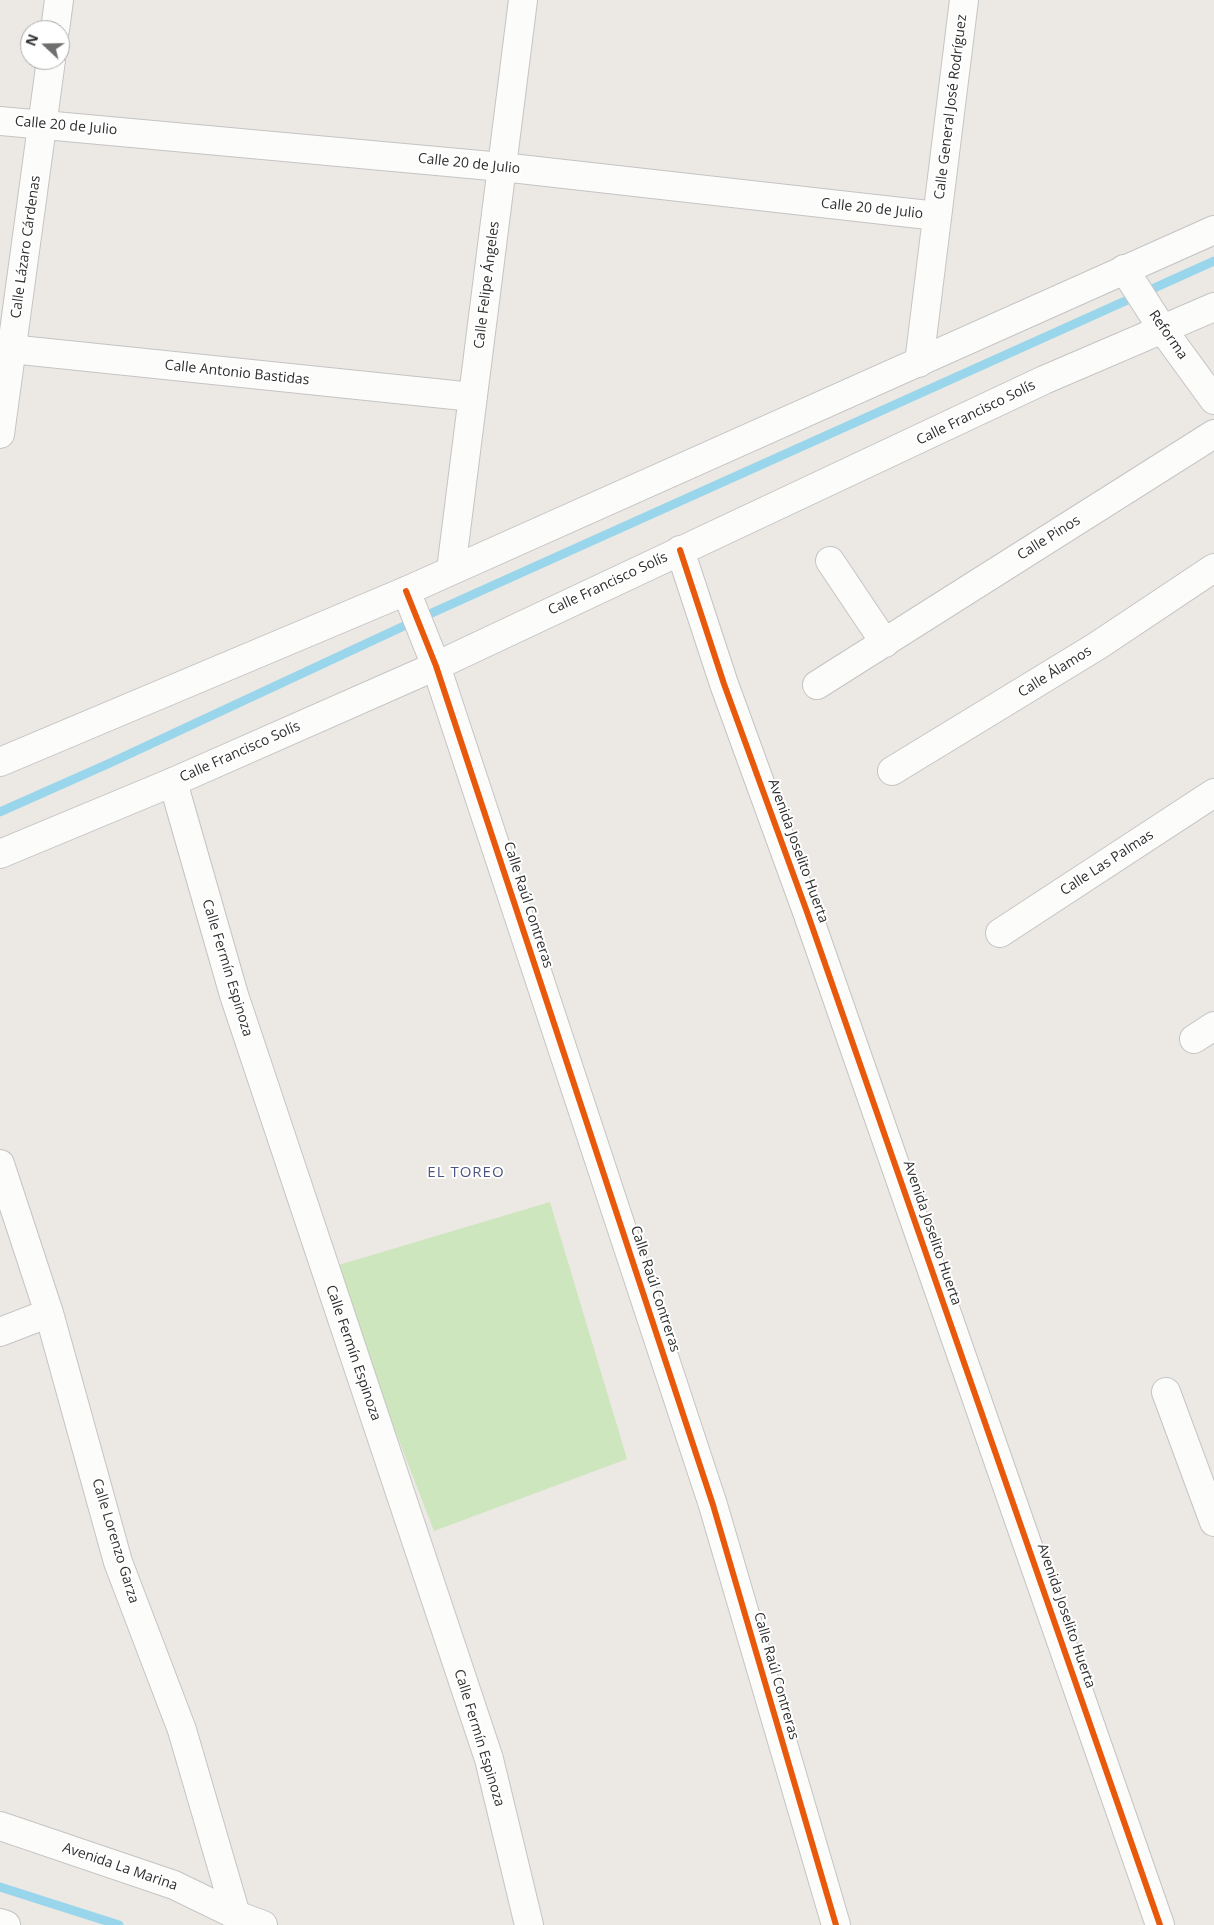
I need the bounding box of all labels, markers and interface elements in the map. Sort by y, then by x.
street label: Calle General José Rodríguez [931,14,971,200]
north arrow [20,20,70,70]
text: N [21,31,42,49]
street label: Calle 20 de Julio [14,113,118,139]
street label: Calle 20 de Julio [417,150,521,178]
street label: Calle Lázaro Cárdenas [8,174,44,320]
street label: Calle 20 de Julio [820,195,924,223]
street label: Calle Felipe Ángeles [471,220,503,350]
street label: Reforma [1145,307,1191,363]
street label: Calle Antonio Bastidas [164,357,310,389]
street label: Calle Francisco Solís [914,377,1038,449]
street label: Calle Pinos [1015,512,1083,564]
street label: Calle Francisco Solís [546,549,670,619]
street label: Calle Álamos [1015,643,1095,701]
street label: Calle Francisco Solís [177,718,303,786]
street label: Avenida Joselito Huerta [764,777,832,925]
street label: Calle Las Palmas [1057,827,1157,899]
street label: Calle Raúl Contreras [500,840,556,970]
street label: Calle Fermín Espinoza [198,897,256,1039]
street label: Avenida Joselito Huerta [899,1158,965,1308]
district label: EL TOREO [426,1164,506,1182]
street label: Calle Raúl Contreras [627,1224,683,1354]
street label: Calle Fermín Espinoza [322,1283,384,1423]
street label: Calle Lorenzo Garza [88,1477,142,1605]
street label: Avenida Joselito Huerta [1033,1541,1099,1691]
street label: Calle Raúl Contreras [750,1610,802,1742]
street label: Calle Fermín Espinoza [450,1667,508,1809]
street label: Avenida La Marina [60,1839,180,1895]

